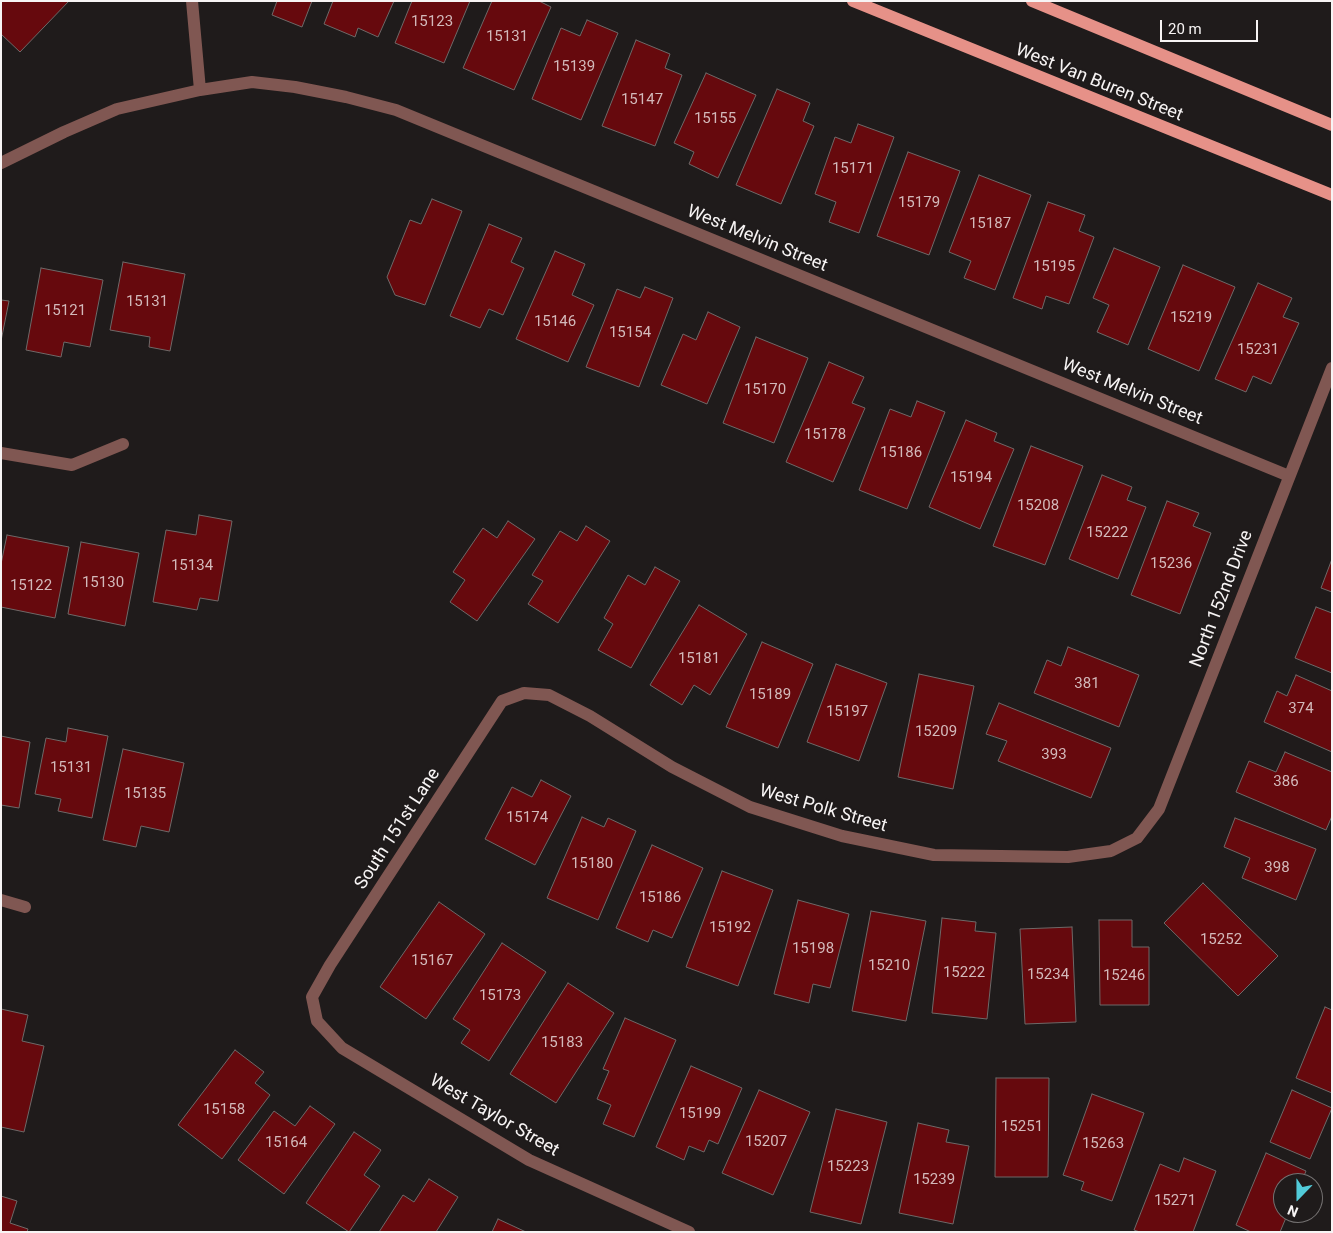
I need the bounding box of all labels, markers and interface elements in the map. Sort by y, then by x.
scale bar [1163,10,1260,42]
house number: 15123 [411,13,453,31]
text: 20 m [1168,20,1202,38]
house number: 15131 [486,28,528,46]
street label: West Van Buren Street [1012,40,1186,126]
house number: 15139 [553,58,595,76]
house number: 15147 [621,91,663,109]
house number: 15155 [694,110,736,128]
house number: 15171 [832,160,874,178]
house number: 15179 [898,194,940,212]
street label: West Melvin Street [684,201,830,277]
house number: 15187 [969,215,1011,233]
house number: 15195 [1033,258,1075,276]
house number: 15131 [126,293,168,311]
house number: 15121 [44,302,86,320]
house number: 15219 [1170,309,1212,327]
house number: 15146 [534,313,576,331]
house number: 15154 [609,324,651,342]
house number: 15231 [1237,341,1279,359]
street label: West Melvin Street [1059,354,1205,430]
house number: 15170 [744,381,786,399]
house number: 15178 [804,426,846,444]
house number: 15186 [880,444,922,462]
house number: 15194 [950,469,992,487]
house number: 15208 [1017,497,1059,515]
house number: 15222 [1086,524,1128,542]
street label: North 152nd Drive [1186,527,1258,671]
house number: 15236 [1150,555,1192,573]
house number: 15134 [171,557,213,575]
house number: 15130 [82,574,124,592]
house number: 15122 [10,577,52,595]
house number: 15181 [678,650,720,668]
house number: 381 [1074,675,1100,693]
house number: 15189 [749,686,791,704]
house number: 374 [1288,700,1314,718]
house number: 15197 [826,703,868,721]
house number: 15209 [915,723,957,741]
house number: 393 [1041,746,1067,764]
house number: 15131 [50,759,92,777]
street label: South 151st Lane [351,764,445,894]
house number: 386 [1273,773,1299,791]
street label: West Polk Street [757,780,889,838]
house number: 15135 [124,785,166,803]
house number: 15174 [506,809,548,827]
house number: 15180 [571,855,613,873]
house number: 398 [1264,859,1290,877]
house number: 15186 [639,889,681,907]
house number: 15192 [709,919,751,937]
house number: 15252 [1200,931,1242,949]
house number: 15198 [792,940,834,958]
house number: 15167 [411,952,453,970]
house number: 15210 [868,957,910,975]
house number: 15222 [943,964,985,982]
house number: 15234 [1027,966,1069,984]
house number: 15246 [1103,967,1145,985]
house number: 15173 [479,987,521,1005]
house number: 15183 [541,1034,583,1052]
street label: West Taylor Street [426,1070,562,1162]
house number: 15158 [203,1101,245,1119]
house number: 15199 [679,1105,721,1123]
house number: 15251 [1001,1118,1043,1136]
house number: 15207 [745,1133,787,1151]
house number: 15164 [265,1134,307,1152]
house number: 15263 [1082,1135,1124,1153]
house number: 15223 [827,1158,869,1176]
house number: 15239 [913,1171,955,1189]
north arrow [1273,1173,1323,1223]
house number: 15271 [1154,1192,1196,1210]
text: N [1285,1202,1300,1220]

